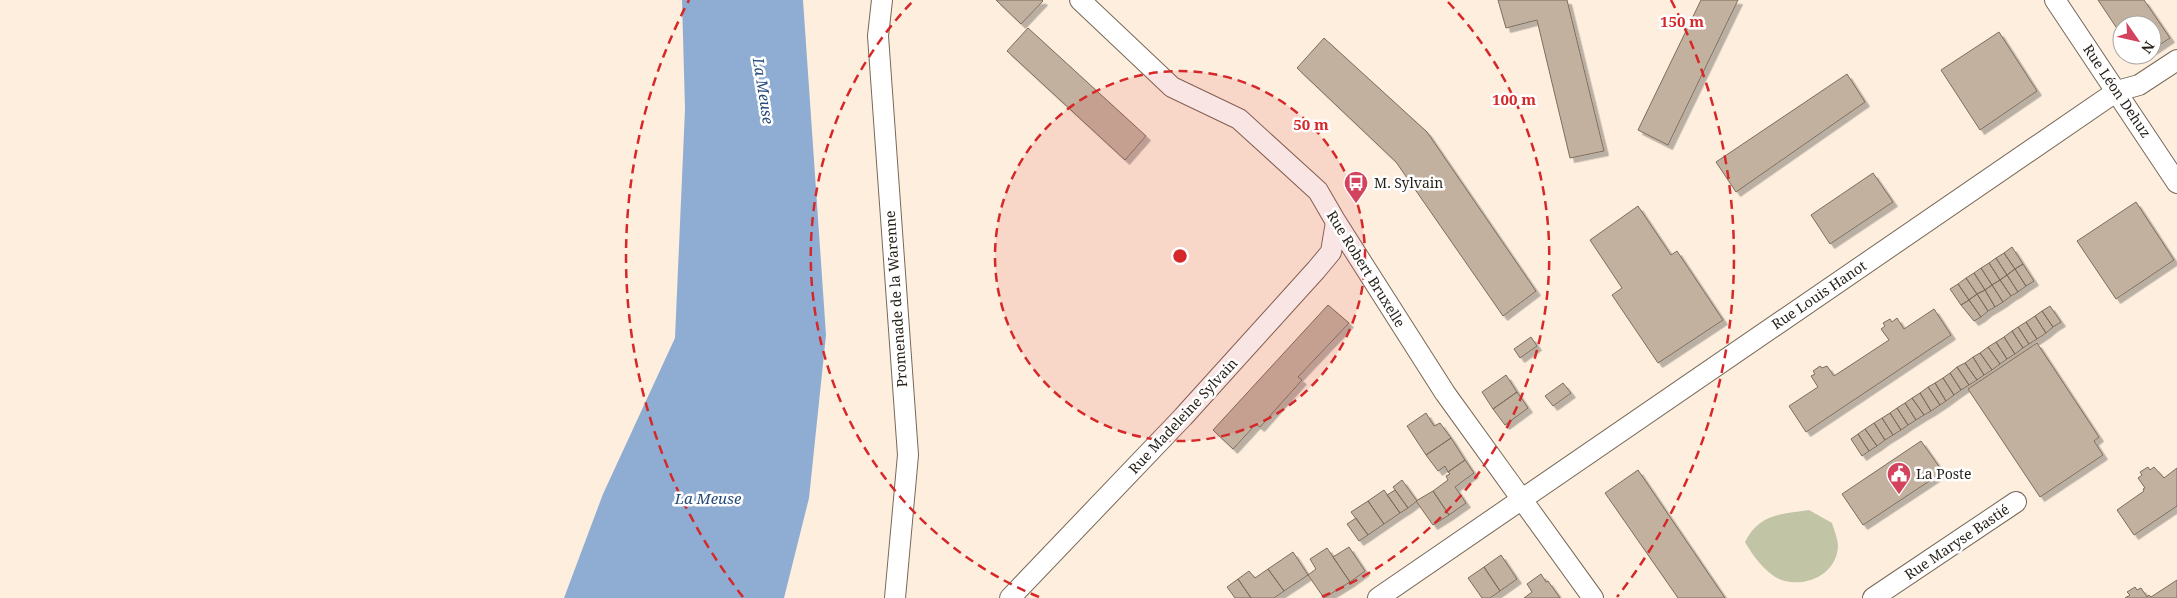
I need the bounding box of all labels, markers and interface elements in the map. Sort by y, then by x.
text: 150 m [1660,11,1704,31]
north arrow [2112,15,2162,65]
text: N [2137,38,2159,57]
street label: Rue Léon Dehuz [2079,40,2156,141]
water label: La Meuse [749,55,779,126]
text: 100 m [1492,89,1536,109]
text: 50 m [1293,114,1329,134]
bus stop icon: M. Sylvain [1343,170,1369,204]
place label: M. Sylvain [1374,173,1443,192]
street label: Rue Robert Bruxelle [1323,207,1410,331]
street label: Promenade de la Warenne [880,210,911,388]
centre of rings [1171,247,1189,265]
street label: Rue Louis Hanot [1768,256,1870,333]
street label: Rue Madeleine Sylvain [1124,354,1241,478]
public building icon: La Poste [1886,461,1912,495]
place label: La Poste [1916,464,1972,483]
water label: La Meuse [674,488,742,508]
street label: Rue Maryse Bastié [1901,499,2013,584]

